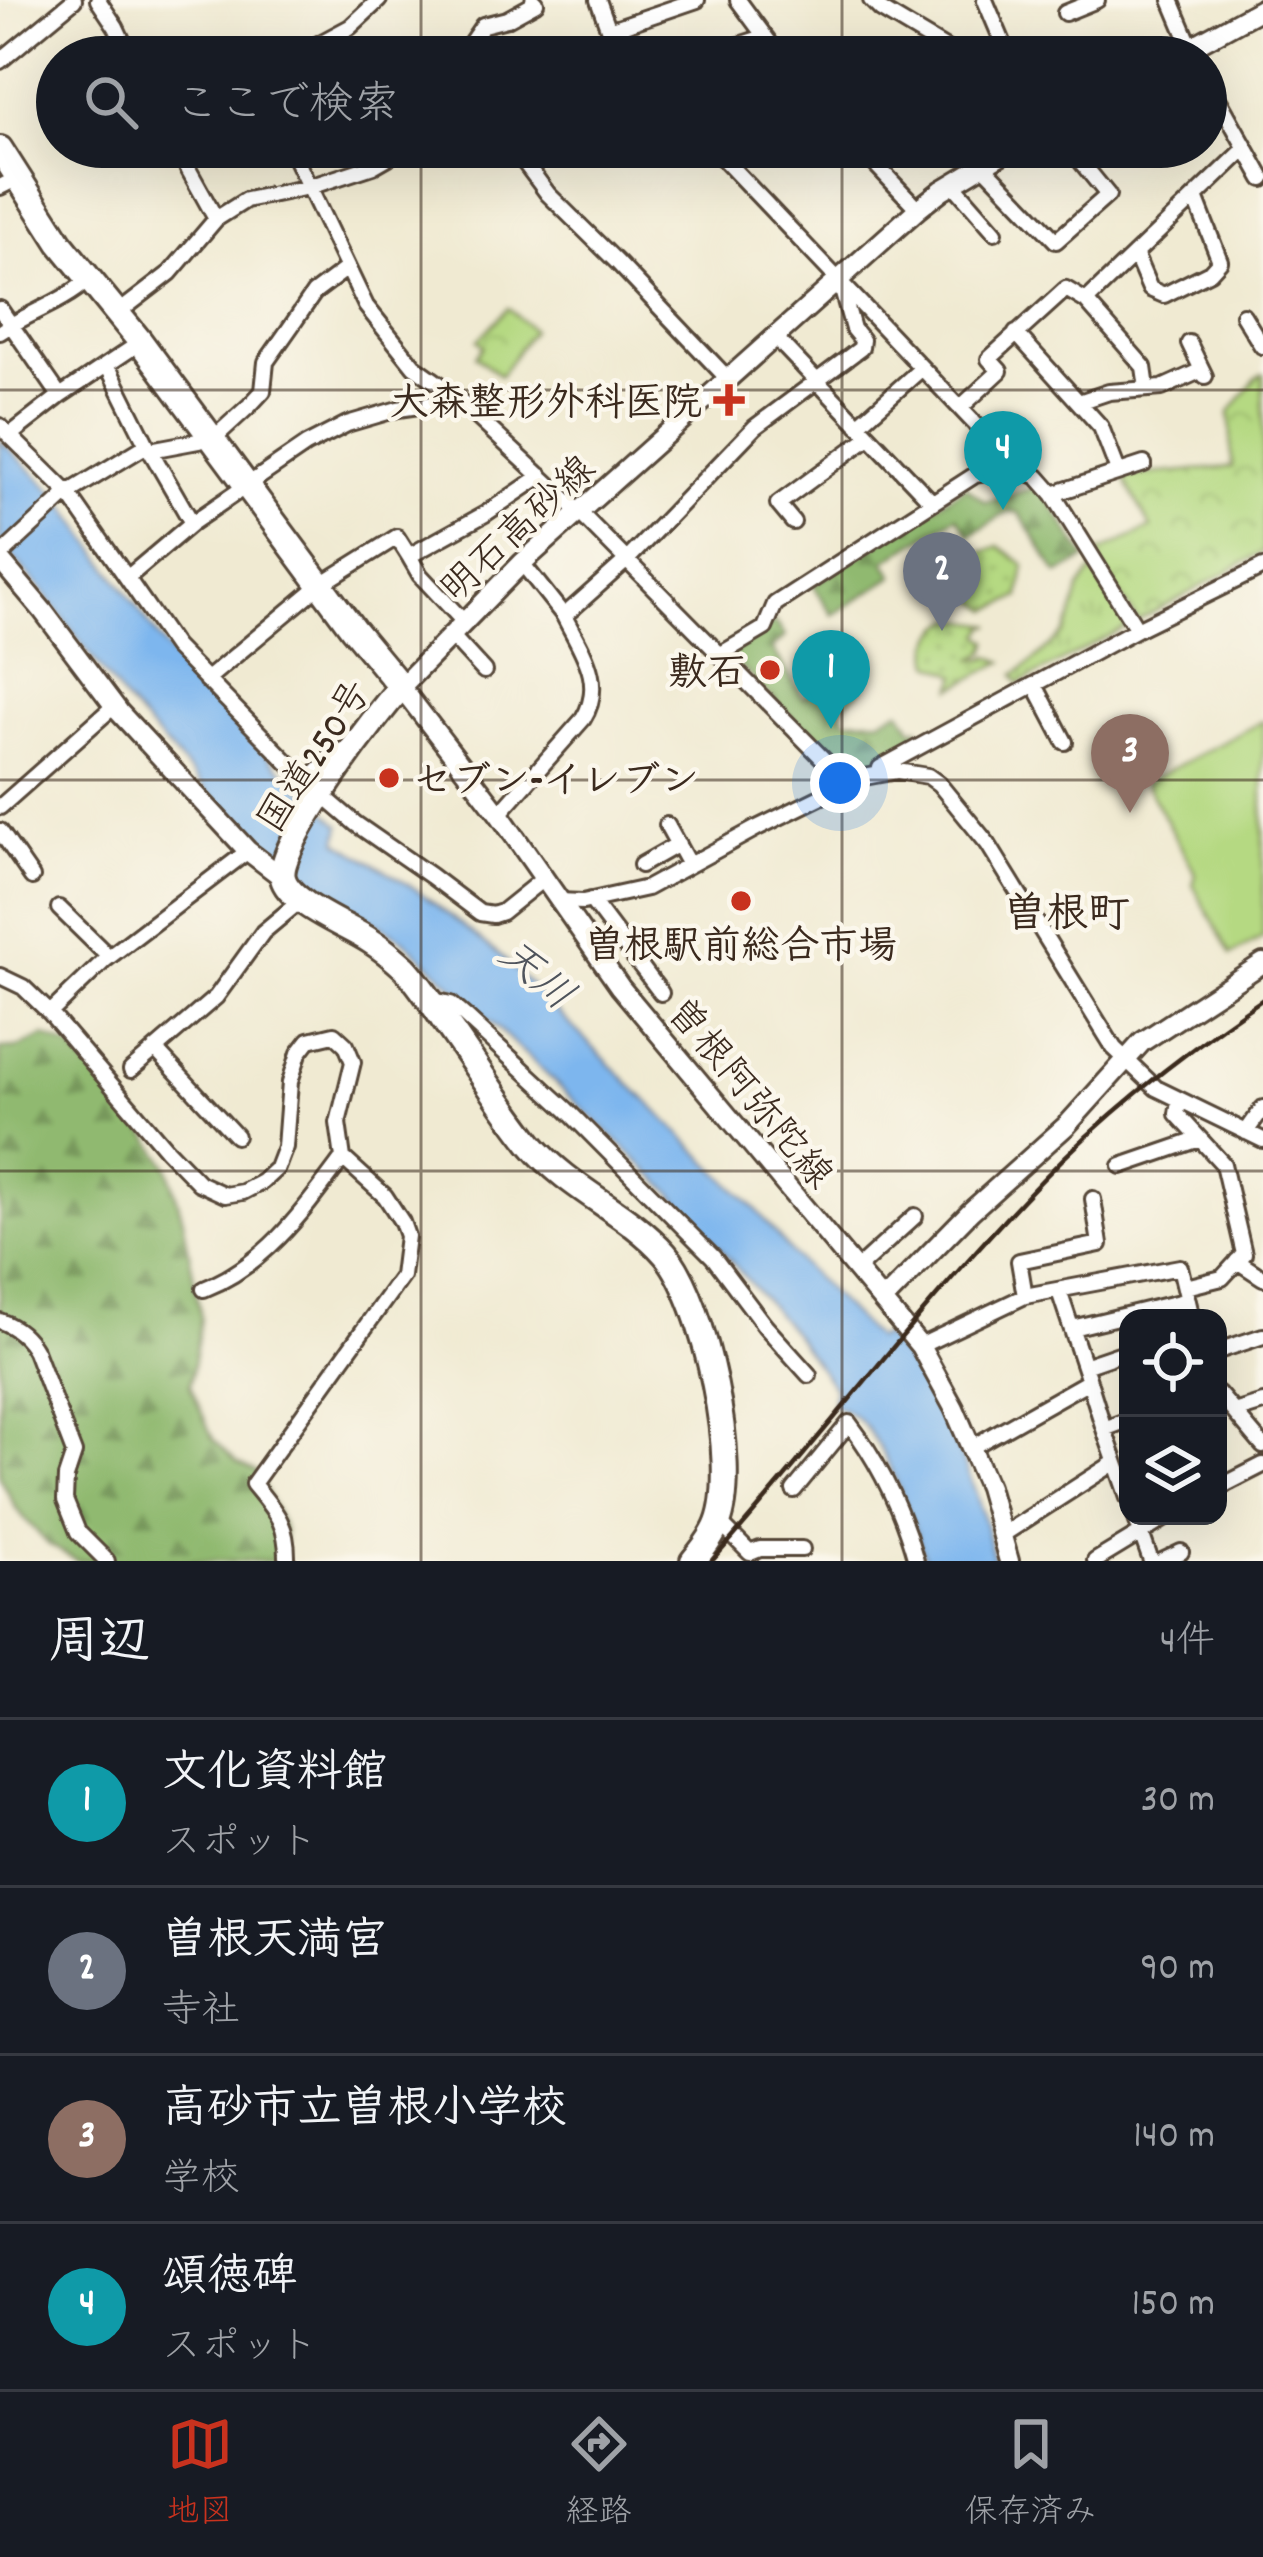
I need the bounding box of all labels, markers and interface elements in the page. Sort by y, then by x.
search box [36,36,1227,168]
icon: search [78,69,144,135]
text: ここで検索 [174,76,399,140]
place label: 大森整形外科医院 [390,379,702,434]
marker: 大森整形外科医院 [713,384,745,416]
pin: 4 [964,411,1042,510]
street label: 明石高砂線 [430,445,611,618]
pin: 2 [903,532,981,631]
pin: 1 [792,630,870,729]
place label: 敷石 [668,649,746,704]
marker: 敷石 [757,657,783,683]
street label: 国道250号 [247,671,388,846]
pin: 3 [1091,714,1169,813]
your location [810,753,870,813]
place label: セブン-イレブン [413,757,699,812]
marker: セブン-イレブン [376,765,402,791]
marker: 曽根駅前総合市場 [728,888,754,914]
district label: 曽根町 [1004,888,1130,948]
place label: 曽根駅前総合市場 [585,922,897,977]
water label: 天川 [482,928,585,1028]
street label: 曽根阿弥陀線 [651,989,843,1203]
map controls [1119,1309,1227,1525]
button: locate [1119,1309,1227,1417]
button: layers [1119,1417,1227,1525]
text: 周辺 [48,1610,150,1682]
text: 4件 [1160,1617,1215,1672]
text: 文化資料館 [162,1744,387,1808]
text: 1 [83,1775,91,1830]
text: 30 m [1141,1775,1215,1830]
text: スポット [162,1818,318,1873]
text: 曽根天満宮 [162,1912,387,1976]
text: 2 [78,1943,96,1998]
text: 90 m [1140,1943,1215,1998]
text: 寺社 [162,1986,240,2041]
text: 高砂市立曽根小学校 [162,2080,567,2144]
text: 3 [78,2111,96,2166]
text: 140 m [1133,2111,1215,2166]
text: 学校 [162,2154,240,2209]
text: 頌徳碑 [162,2248,297,2312]
text: 4 [79,2279,95,2334]
text: 150 m [1131,2279,1215,2334]
text: スポット [162,2322,318,2377]
tab: 地図 [167,2411,233,2538]
tab: 経路 [566,2411,632,2538]
tab: 保存済み [965,2411,1097,2538]

